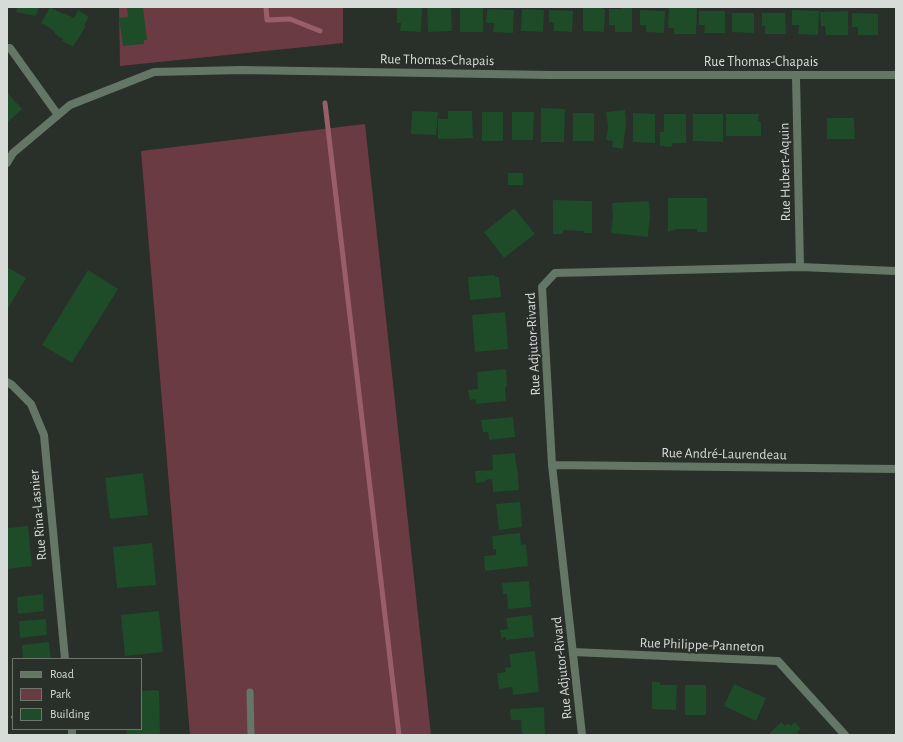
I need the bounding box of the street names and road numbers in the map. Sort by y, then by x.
street label: Rue Thomas-Chapais [380,51,494,69]
street label: Rue Thomas-Chapais [704,54,818,70]
street label: Rue Hubert-Aquin [776,122,794,222]
street label: Rue Adjutor-Rivard [522,292,544,396]
street label: Rue André-Laurendeau [661,445,787,463]
street label: Rue Rina-Lasnier [26,469,50,561]
street label: Rue Adjutor-Rivard [548,616,576,720]
street label: Rue Philippe-Panneton [639,634,765,656]

